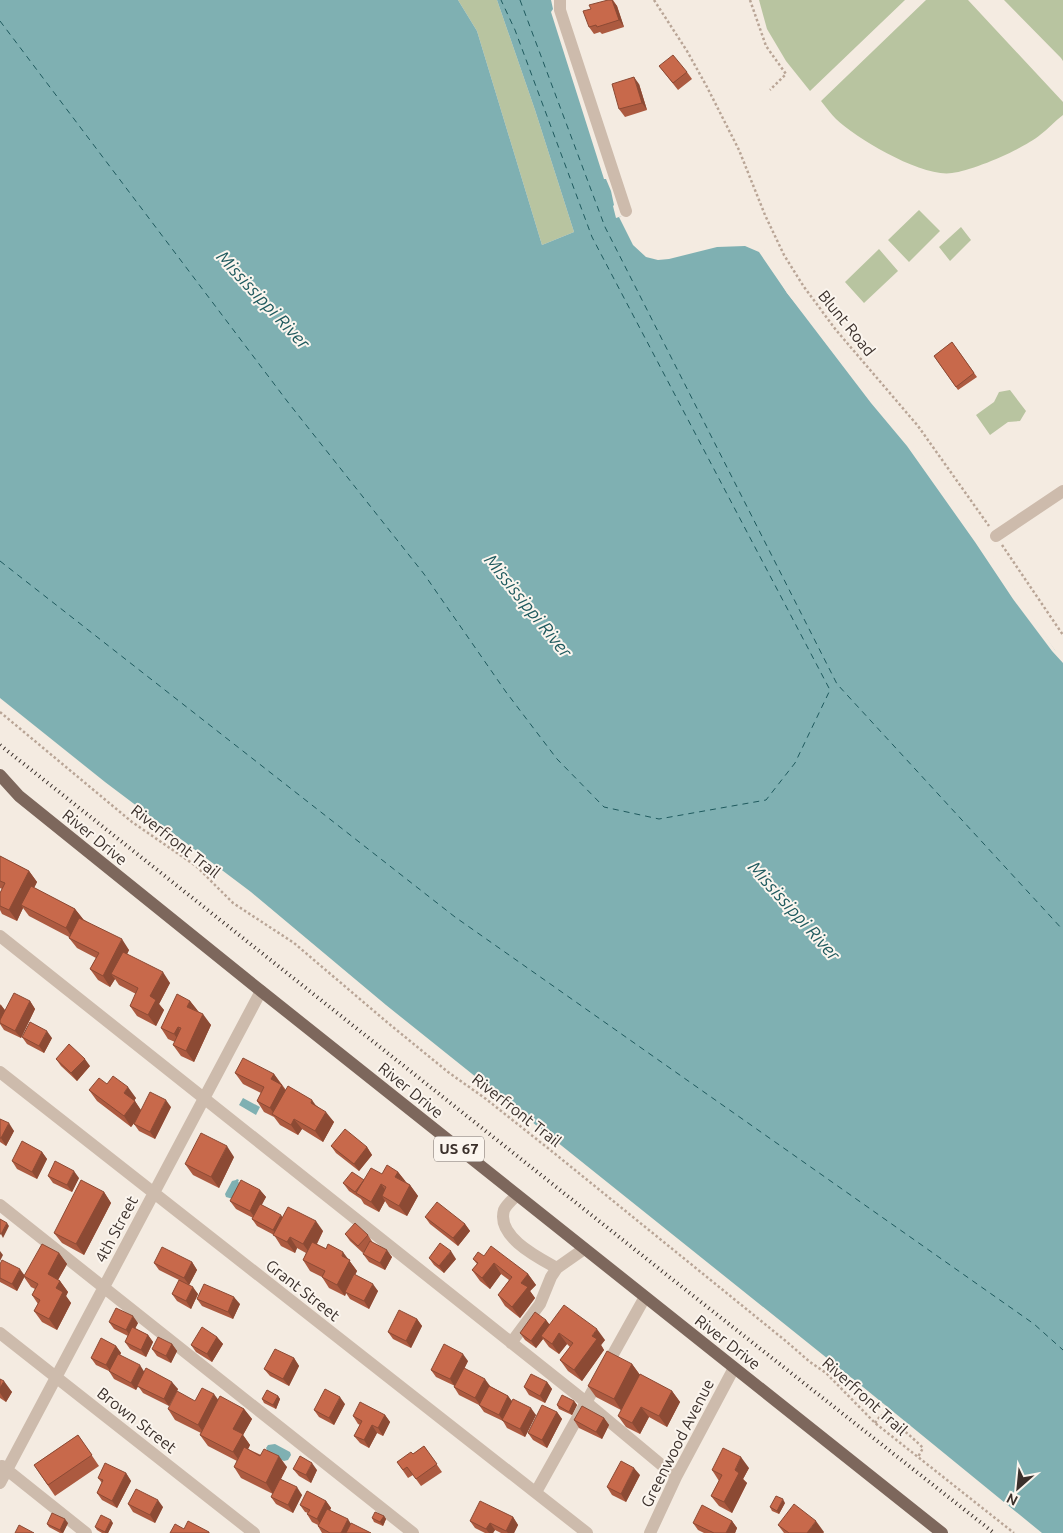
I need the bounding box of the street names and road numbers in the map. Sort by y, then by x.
street label: Blunt Road [815,286,879,360]
street label: Riverfront Trail [128,801,224,881]
street label: River Drive [59,805,131,869]
street label: River Drive [375,1058,447,1122]
street label: Riverfront Trail [469,1070,565,1150]
road number: US 67 [434,1136,484,1162]
street label: 4th Street [91,1192,141,1265]
street label: Grant Street [263,1256,344,1325]
street label: River Drive [692,1311,764,1373]
street label: Riverfront Trail [819,1353,911,1439]
street label: Greenwood Avenue [637,1376,717,1510]
street label: Brown Street [94,1384,181,1457]

